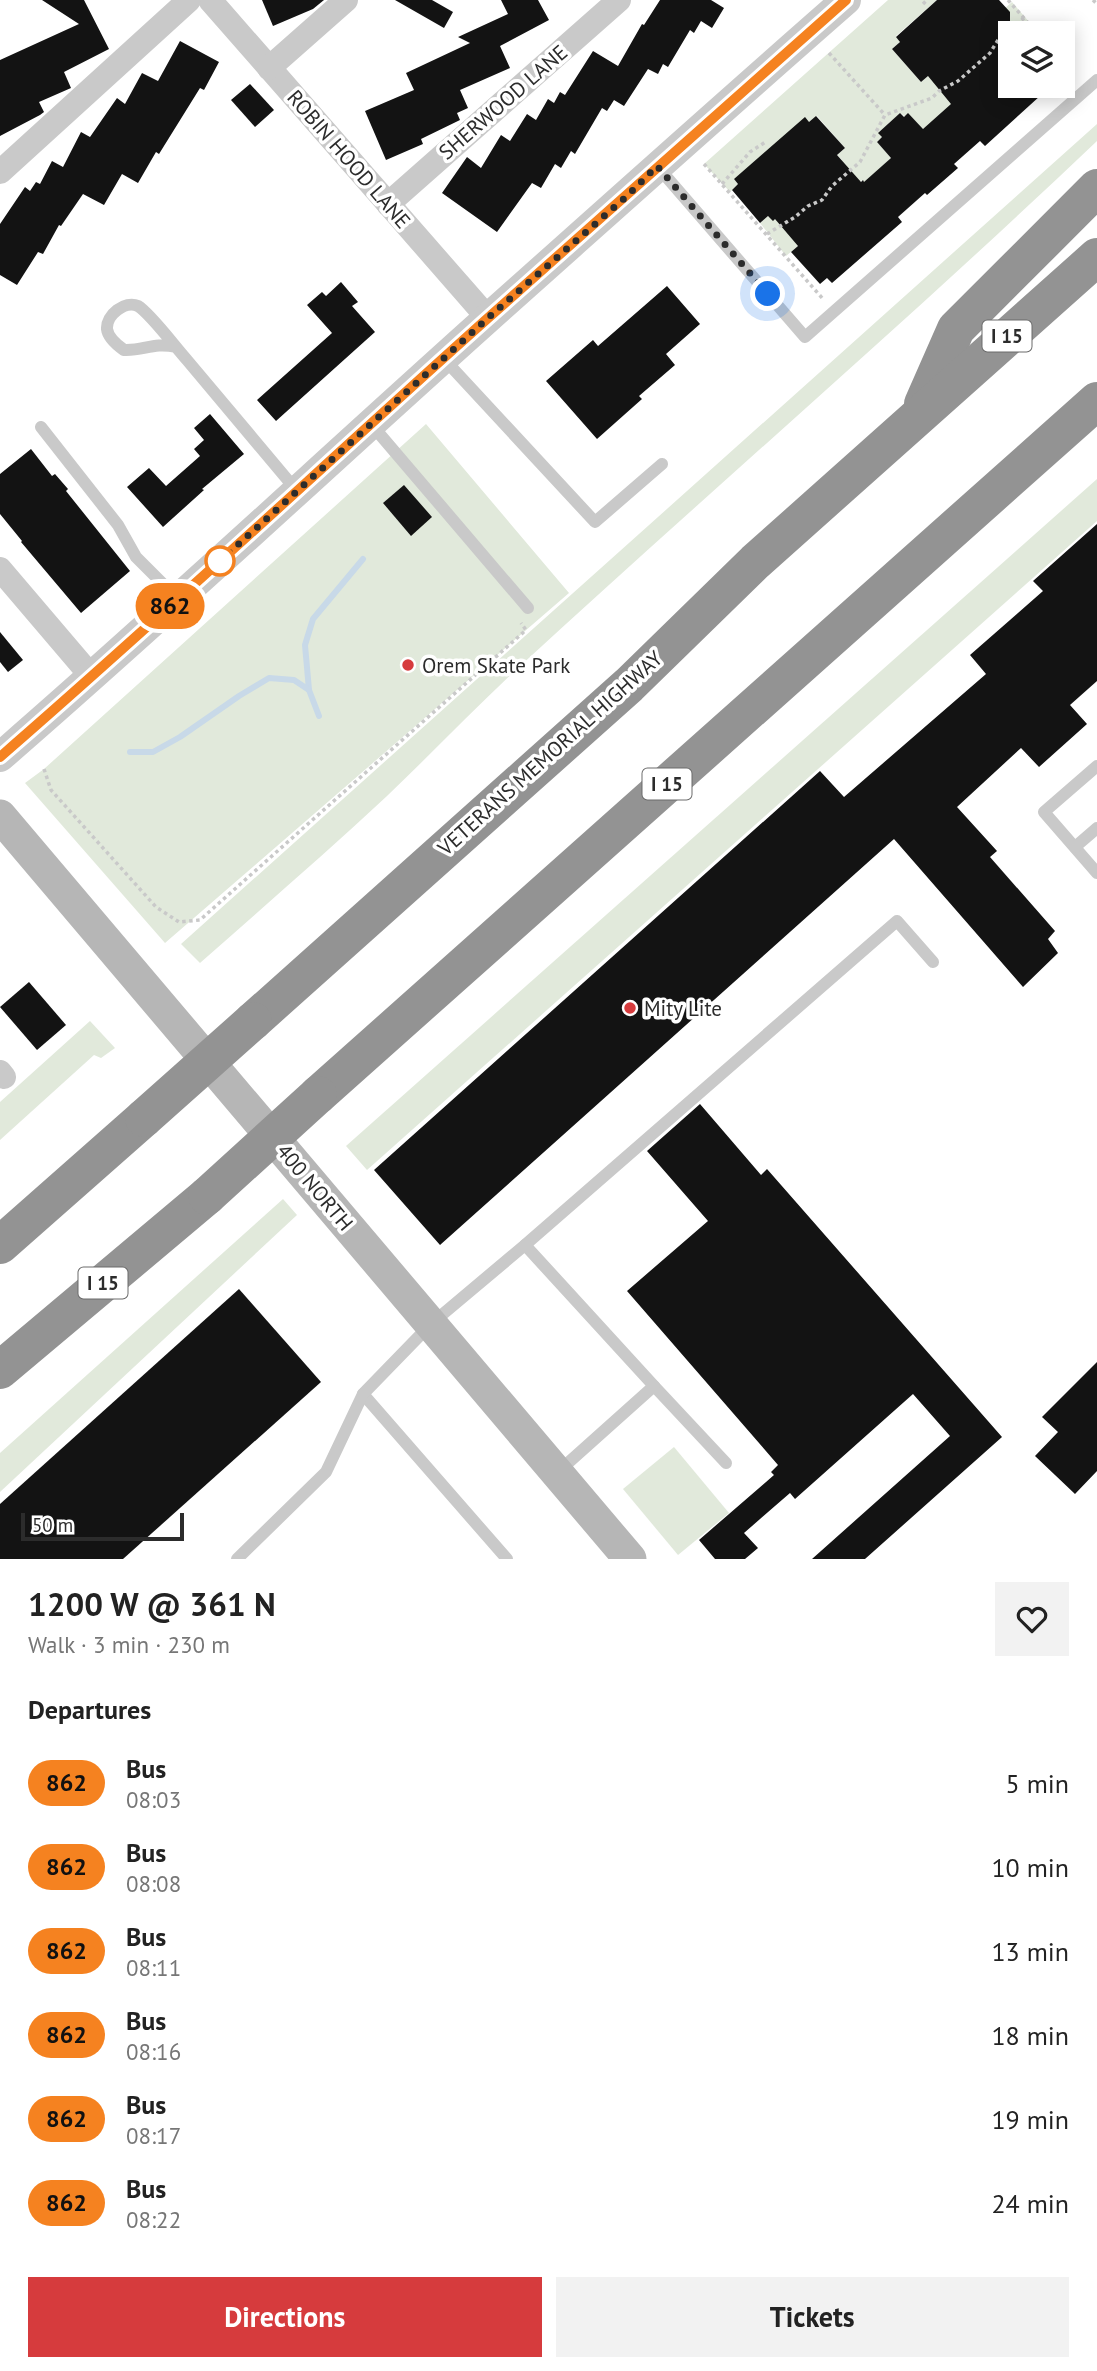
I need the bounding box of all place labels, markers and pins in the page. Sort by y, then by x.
unlabelled marker [205,546,235,576]
place label: Orem Skate Park [422,652,570,679]
marker: Orem Skate Park [400,657,416,673]
place label: Mity Lite [644,995,722,1022]
marker: Mity Lite [622,1000,638,1016]

